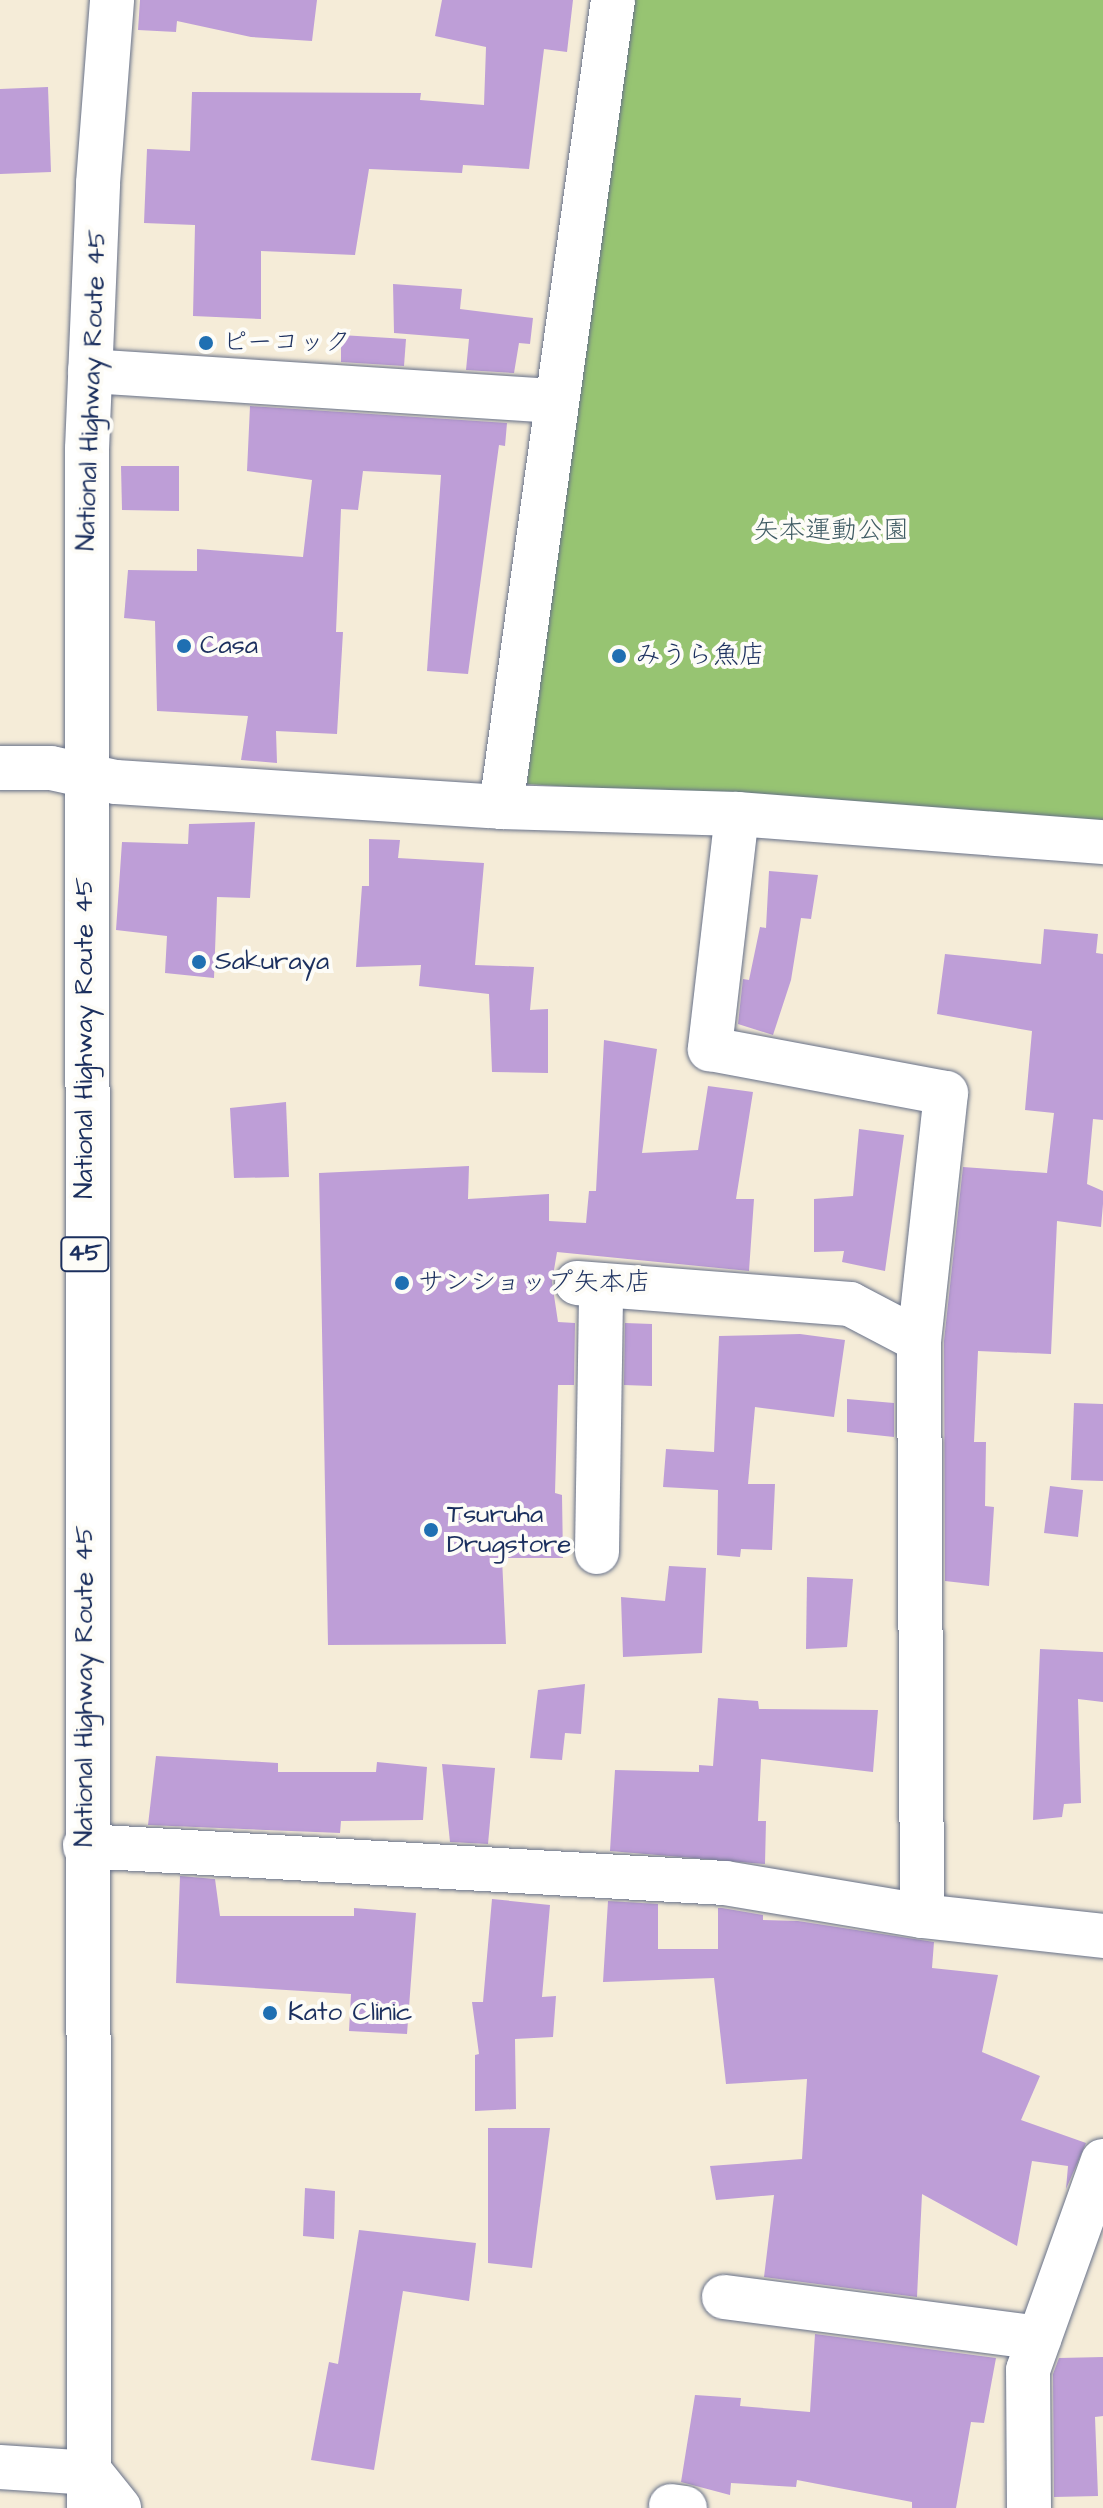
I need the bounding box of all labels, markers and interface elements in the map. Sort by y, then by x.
street label: National Highway Route 45 [71,229,113,551]
place label: ピーコック [222,327,351,359]
marker: ピーコック [197,334,215,352]
park label: 矢本運動公園 [753,515,909,547]
place label: Casa [200,630,258,662]
marker: Casa [175,637,193,655]
place label: みうら魚店 [635,640,765,672]
marker: みうら魚店 [610,647,628,665]
street label: National Highway Route 45 [69,877,101,1199]
place label: Sakuraya [215,946,329,978]
marker: Sakuraya [190,953,208,971]
road number: 45 [59,1234,111,1274]
place label: サンショップ矢本店 [418,1267,652,1299]
marker: サンショップ矢本店 [393,1274,411,1292]
place label: Tsuruha Drugstore [447,1499,571,1560]
marker: Tsuruha Drugstore [422,1521,440,1539]
street label: National Highway Route 45 [69,1525,101,1847]
place label: Kato Clinic [288,1997,412,2029]
marker: Kato Clinic [259,2002,281,2024]

